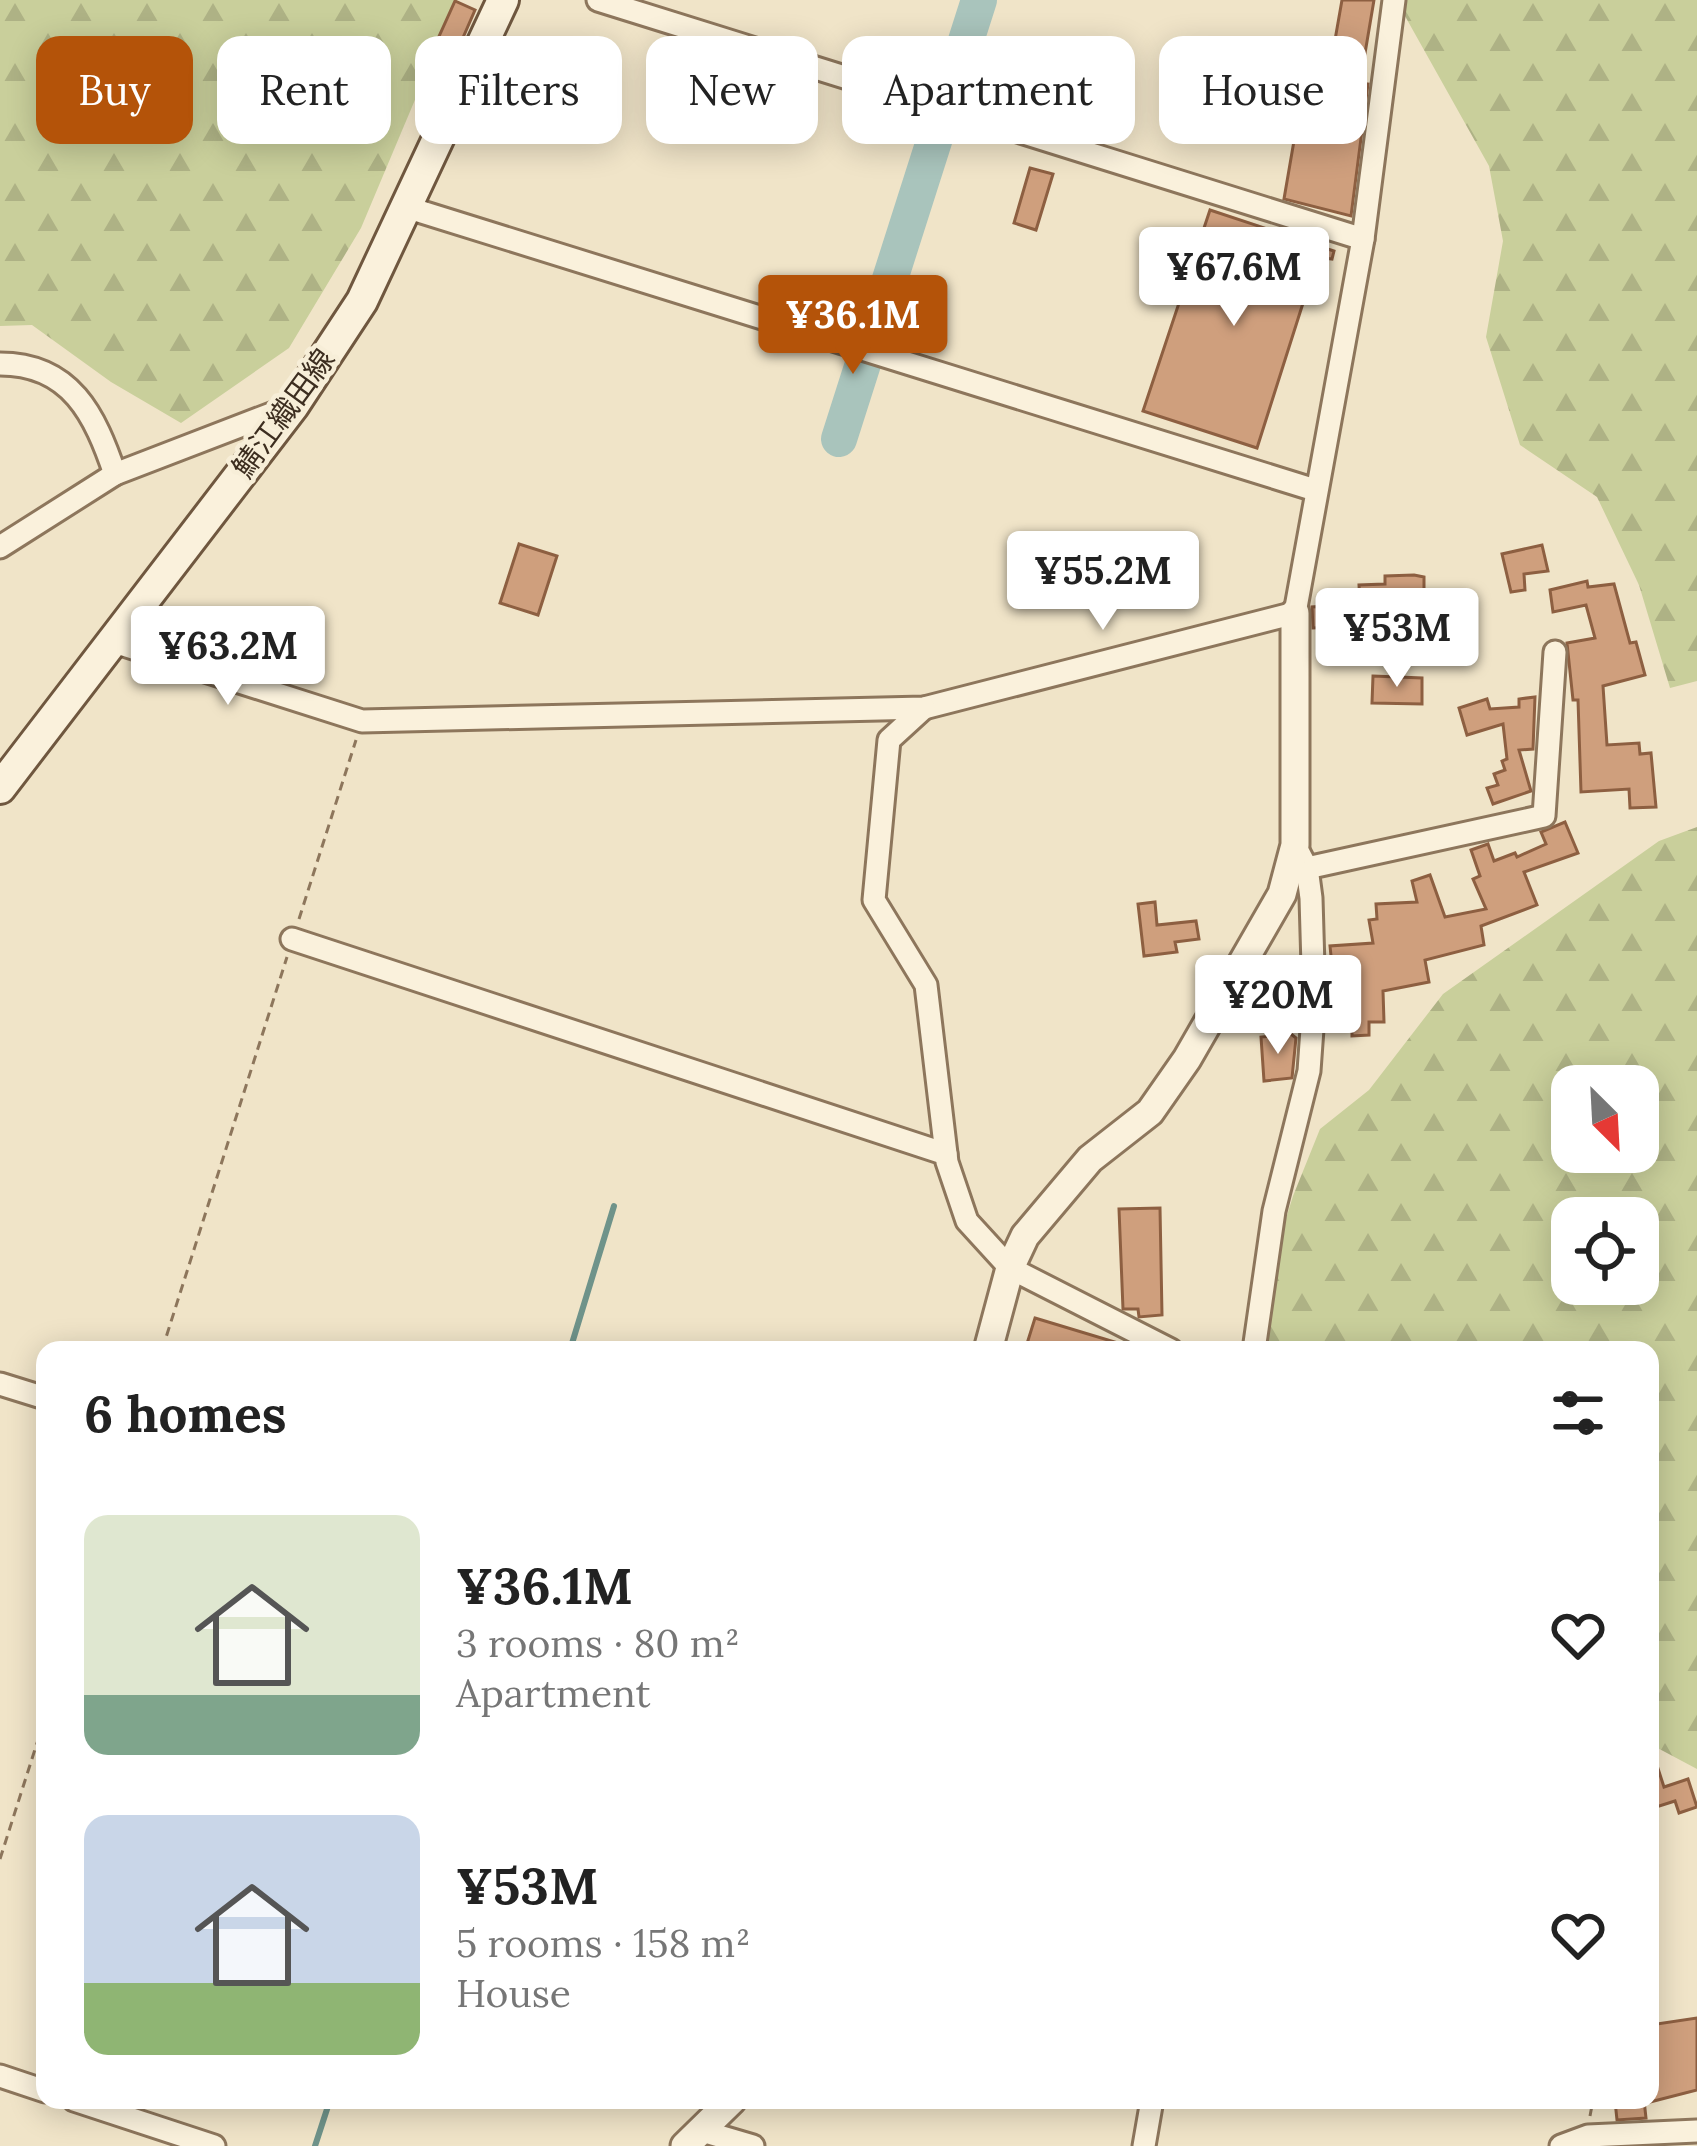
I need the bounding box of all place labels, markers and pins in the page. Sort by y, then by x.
pin: ¥67.6M [1136,227,1332,329]
pin: ¥36.1M [755,275,951,377]
pin: ¥55.2M [1005,531,1201,633]
pin: ¥53M [1326,588,1468,690]
pin: ¥63.2M [130,606,326,708]
pin: ¥20M [1207,955,1349,1057]

